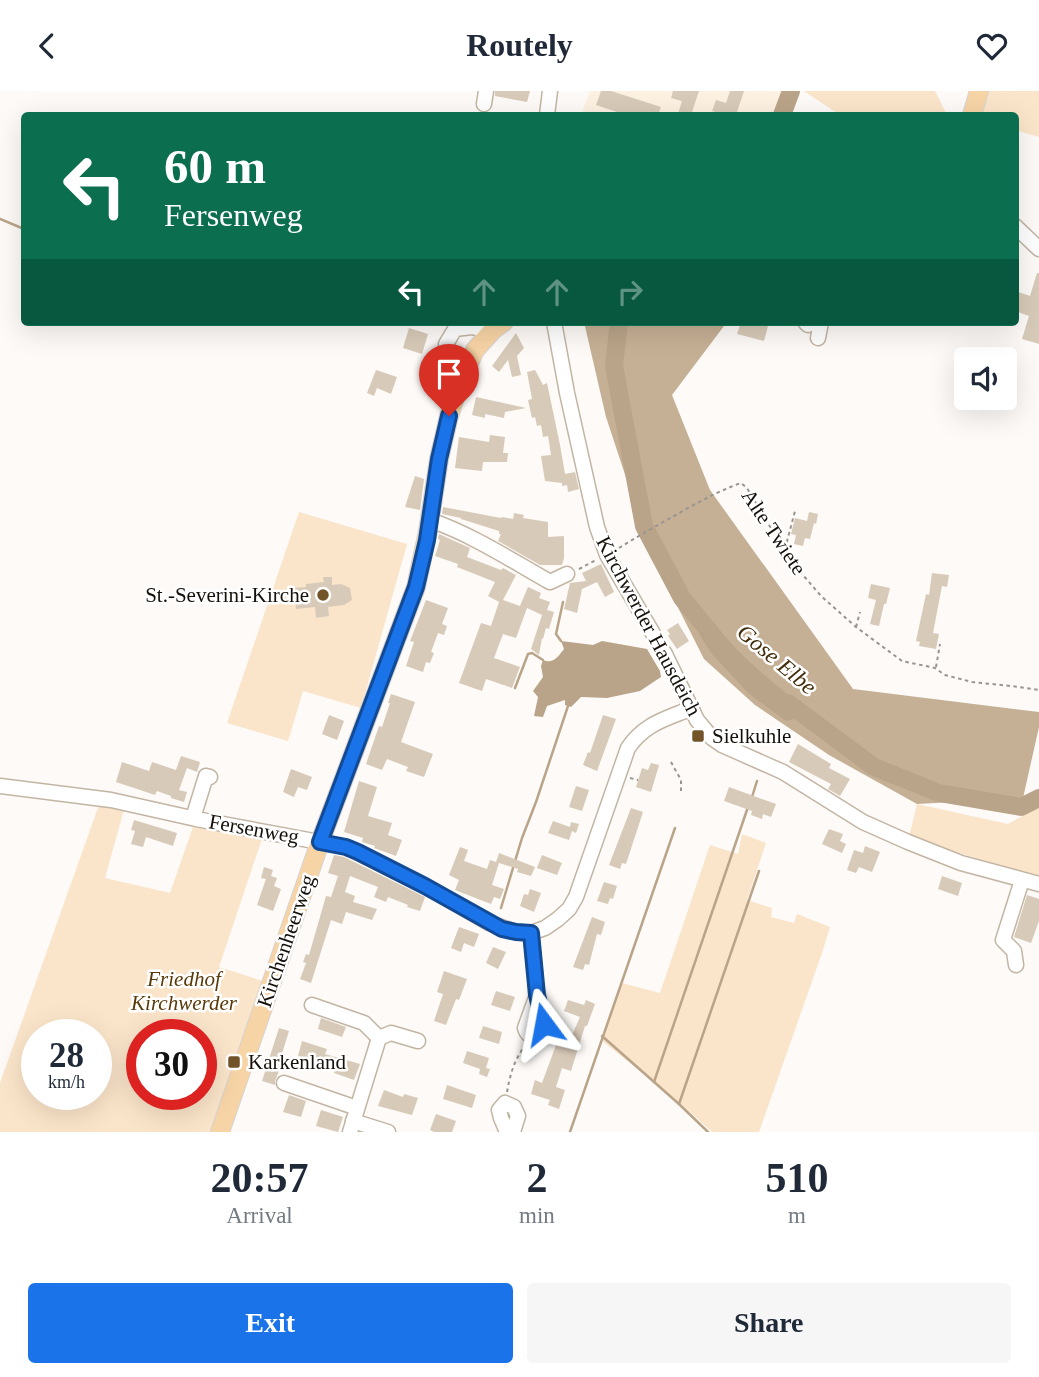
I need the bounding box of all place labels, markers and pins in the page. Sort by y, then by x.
pin [419,344,479,416]
place label: St.-Severini-Kirche [145,583,309,607]
marker: St.-Severini-Kirche [315,587,331,603]
place label: Sielkuhle [712,724,791,748]
marker: Sielkuhle [690,728,706,744]
place label: Karkenland [248,1050,346,1074]
marker: Karkenland [226,1054,242,1070]

